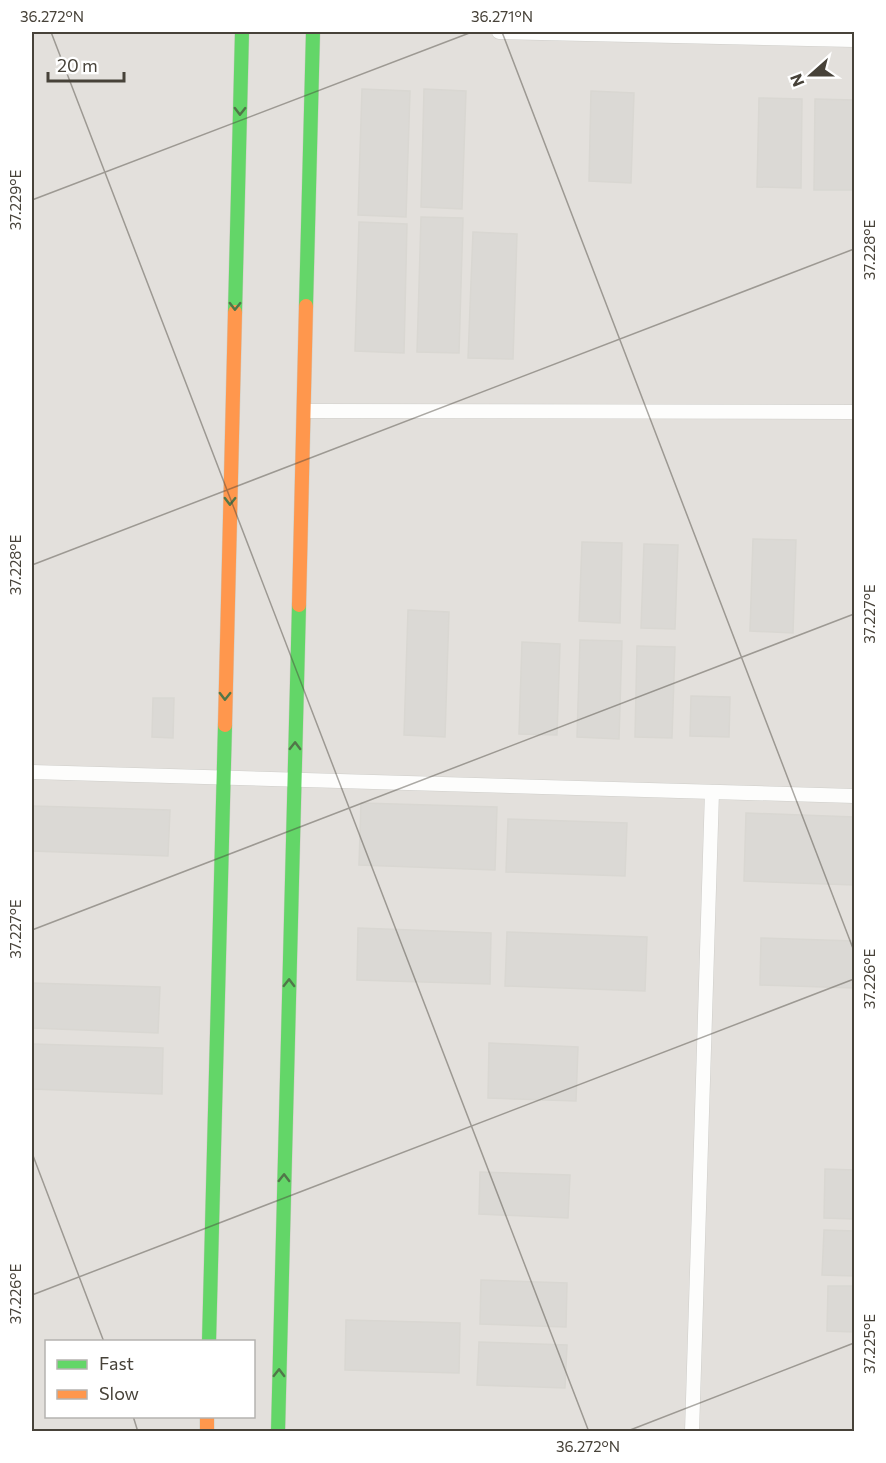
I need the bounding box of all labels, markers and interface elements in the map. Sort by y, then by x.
text: 36.272°N [20,7,84,25]
text: 36.271°N [471,7,533,25]
scale bar [48,45,124,83]
north arrow [781,45,841,105]
text: 20 m [57,54,98,76]
text: N [786,72,808,90]
one-way arrow [234,106,246,115]
text: 37.229°E [6,170,24,230]
text: 37.228°E [860,220,878,280]
one-way arrow [229,301,241,310]
one-way arrow [224,496,236,505]
text: 37.228°E [6,535,24,595]
text: 37.227°E [860,584,878,644]
one-way arrow [219,691,231,700]
one-way arrow [289,742,301,751]
text: 37.227°E [6,899,24,959]
text: 37.226°E [860,949,878,1009]
one-way arrow [283,979,295,988]
one-way arrow [278,1174,290,1183]
text: 37.226°E [6,1264,24,1324]
text: 37.225°E [860,1314,878,1374]
legend [45,1340,255,1418]
text: Fast [99,1352,134,1374]
one-way arrow [273,1369,286,1378]
text: Slow [99,1382,139,1404]
text: 36.272°N [556,1437,620,1455]

